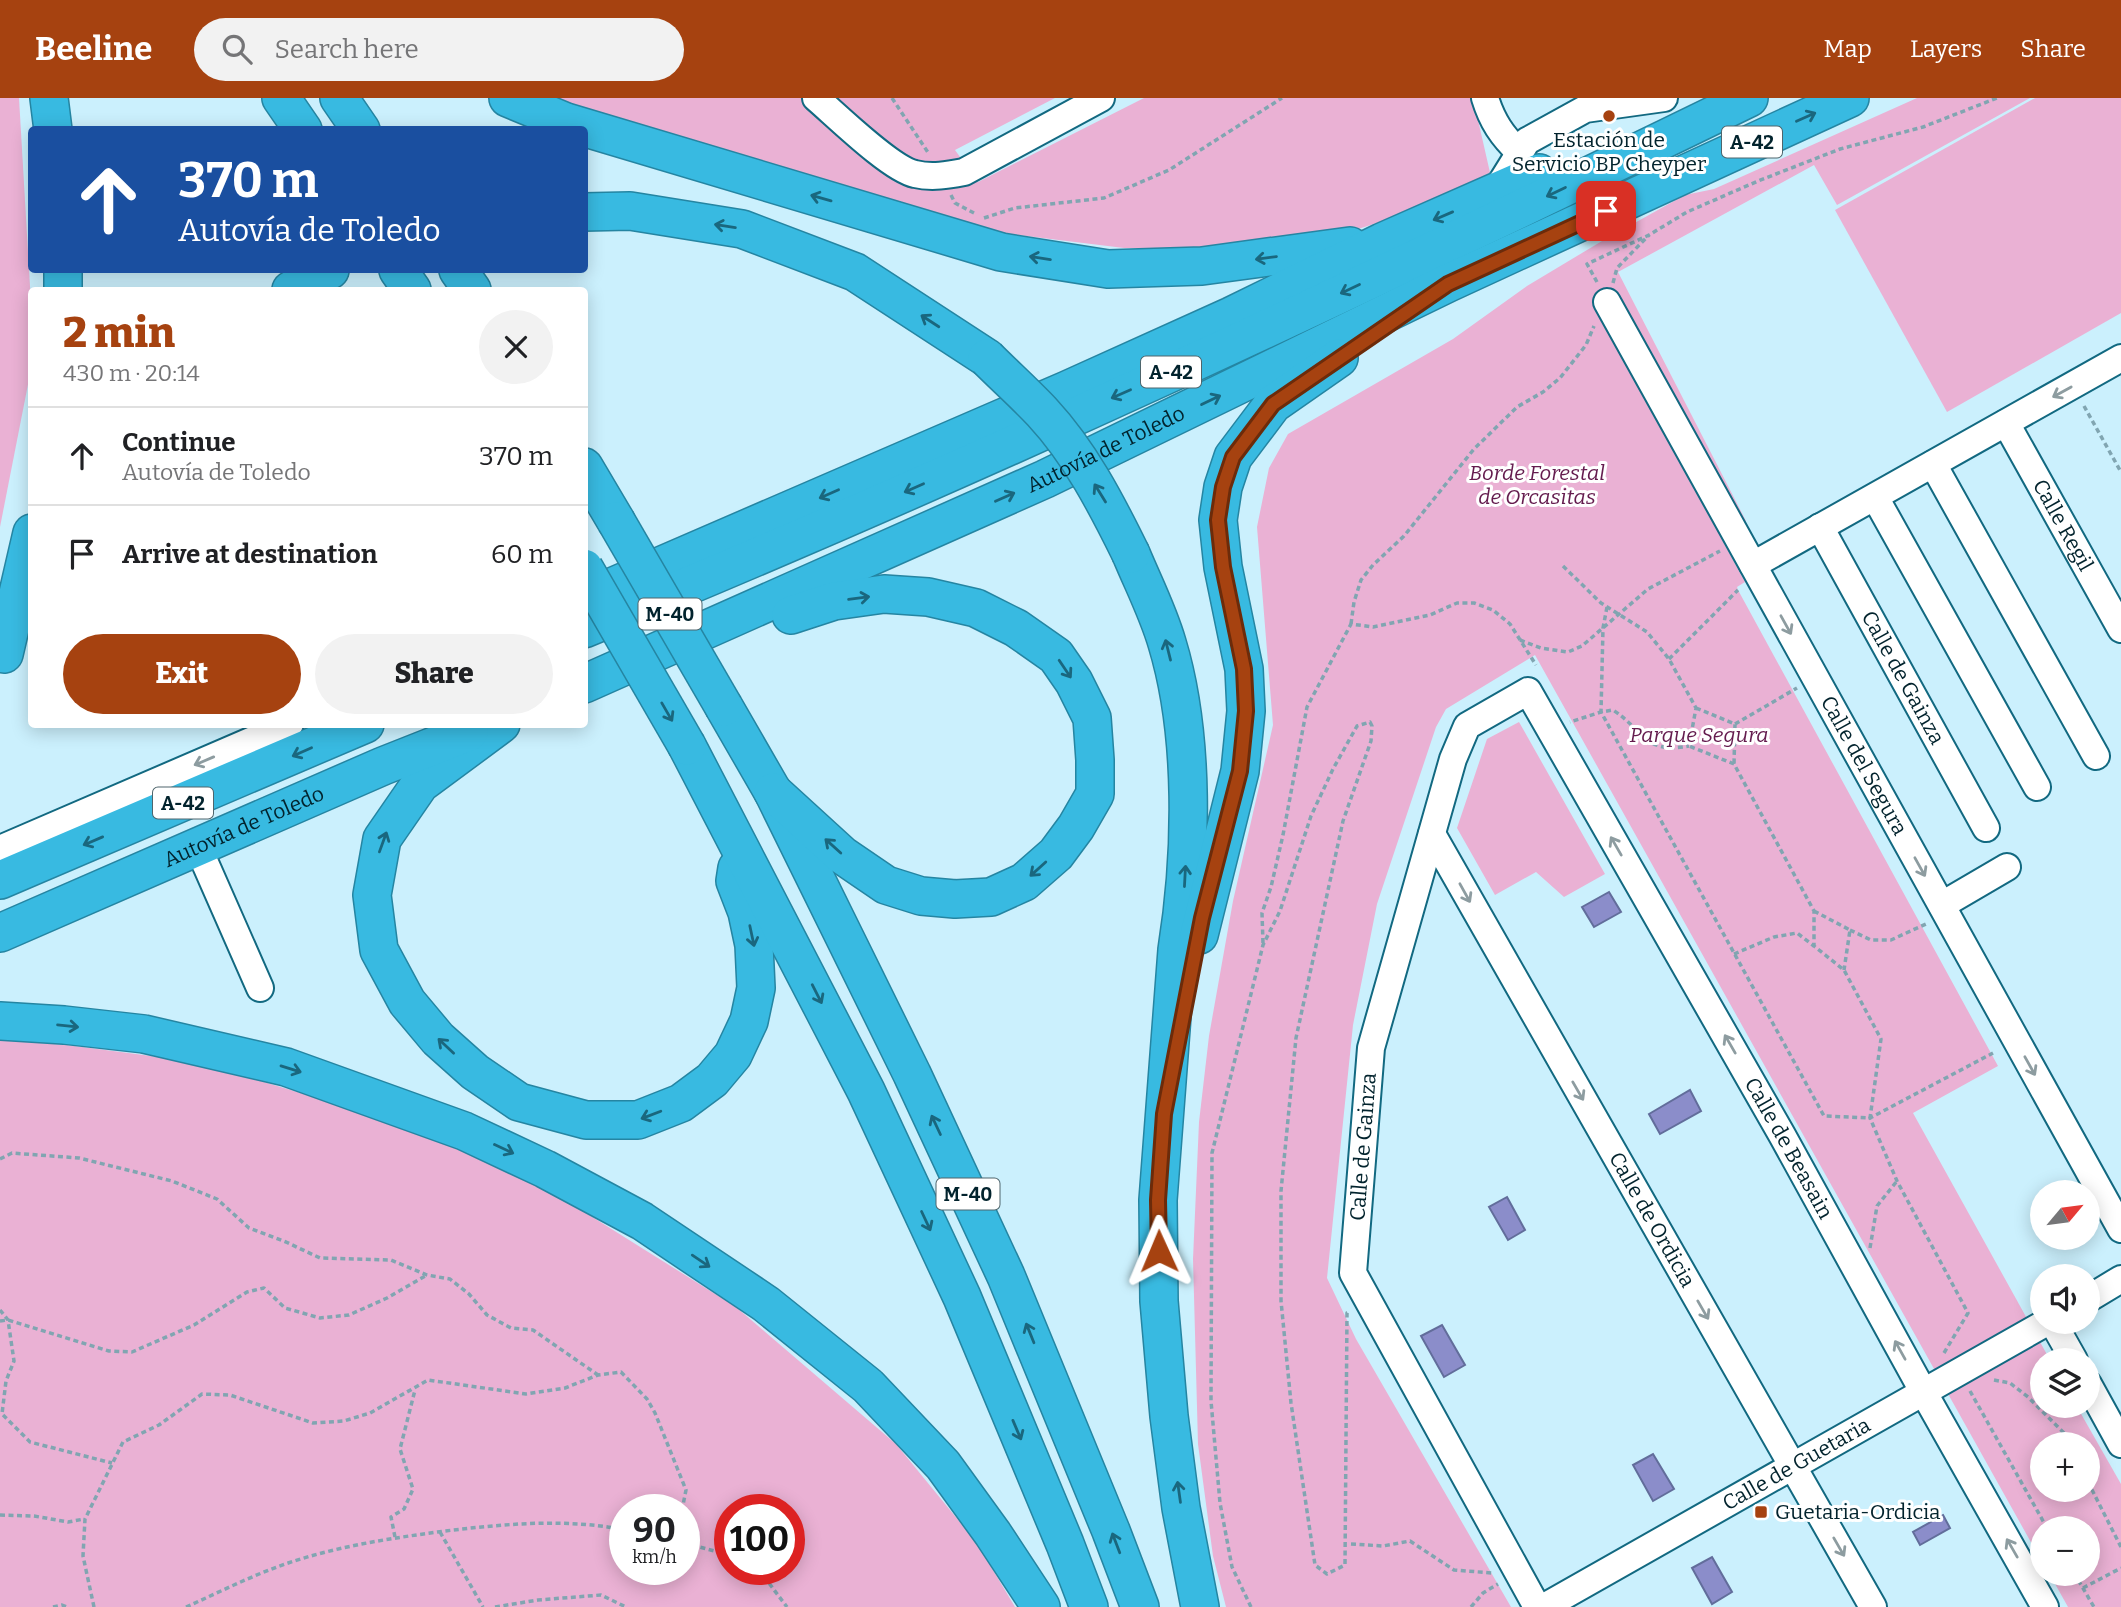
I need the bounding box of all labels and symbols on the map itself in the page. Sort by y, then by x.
marker: Estación de Servicio BP Cheyper [1601,108,1617,124]
one-way arrow [1795,110,1816,123]
road number: A-42 [1722,126,1782,158]
place label: Estación de Servicio BP Cheyper [1512,127,1706,177]
pin [1576,181,1636,241]
one-way arrow [1546,186,1567,200]
one-way arrow [810,191,832,204]
one-way arrow [1432,210,1454,223]
one-way arrow [714,219,737,232]
one-way arrow [1029,251,1052,264]
one-way arrow [1255,251,1278,264]
one-way arrow [1340,283,1361,296]
one-way arrow [921,313,941,327]
road number: A-42 [1141,356,1201,388]
one-way arrow [2052,385,2072,399]
one-way arrow [1111,388,1132,401]
one-way arrow [1200,392,1221,406]
street label: Autovía de Toledo [1023,400,1189,499]
park label: Borde Forestal de Orcasitas [1469,460,1605,510]
street label: Calle Regil [2027,475,2099,576]
one-way arrow [903,482,925,495]
one-way arrow [1092,484,1107,503]
one-way arrow [819,488,841,501]
one-way arrow [994,490,1015,503]
one-way arrow [847,591,870,604]
road number: M-40 [638,598,702,629]
street label: Calle de Gainza [1856,606,1951,749]
one-way arrow [1780,614,1793,635]
one-way arrow [1161,639,1174,662]
one-way arrow [1058,659,1072,678]
street label: Calle del Segura [1815,691,1913,840]
one-way arrow [661,702,675,722]
park label: Parque Segura [1629,722,1769,748]
one-way arrow [292,746,314,759]
one-way arrow [194,755,215,768]
street label: Autovía de Toledo [160,780,328,873]
road number: A-42 [153,788,213,818]
one-way arrow [378,832,390,854]
one-way arrow [83,835,104,848]
one-way arrow [1609,837,1623,857]
one-way arrow [824,838,842,854]
one-way arrow [1914,856,1927,877]
one-way arrow [1030,861,1047,878]
one-way arrow [1179,865,1192,887]
one-way arrow [1459,882,1472,903]
one-way arrow [746,924,760,947]
one-way arrow [810,983,824,1004]
one-way arrow [56,1019,79,1032]
one-way arrow [1723,1034,1737,1054]
one-way arrow [438,1037,455,1054]
one-way arrow [2024,1055,2038,1076]
one-way arrow [280,1063,302,1076]
street label: Calle de Gainza [1344,1071,1382,1222]
street label: Calle de Beasain [1739,1073,1839,1223]
one-way arrow [1572,1080,1585,1101]
one-way arrow [640,1109,662,1122]
one-way arrow [929,1115,942,1136]
one-way arrow [493,1144,514,1157]
street label: Calle de Ordicia [1603,1147,1701,1292]
road number: M-40 [936,1178,1000,1210]
north arrow [2030,1180,2100,1250]
one-way arrow [920,1210,933,1231]
position arrow [1122,1214,1196,1288]
one-way arrow [691,1254,710,1268]
one-way arrow [1696,1299,1710,1319]
one-way arrow [1022,1322,1035,1344]
one-way arrow [1893,1340,1907,1360]
street label: Calle de Guetaria [1718,1412,1875,1516]
one-way arrow [1011,1418,1024,1440]
one-way arrow [1172,1481,1185,1504]
speed limit sign: 100 [714,1494,805,1585]
place label: Guetaria-Ordicia [1775,1499,1941,1525]
marker: Guetaria-Ordicia [1753,1504,1769,1520]
one-way arrow [1108,1533,1121,1555]
one-way arrow [1832,1537,1846,1557]
one-way arrow [2005,1538,2019,1558]

